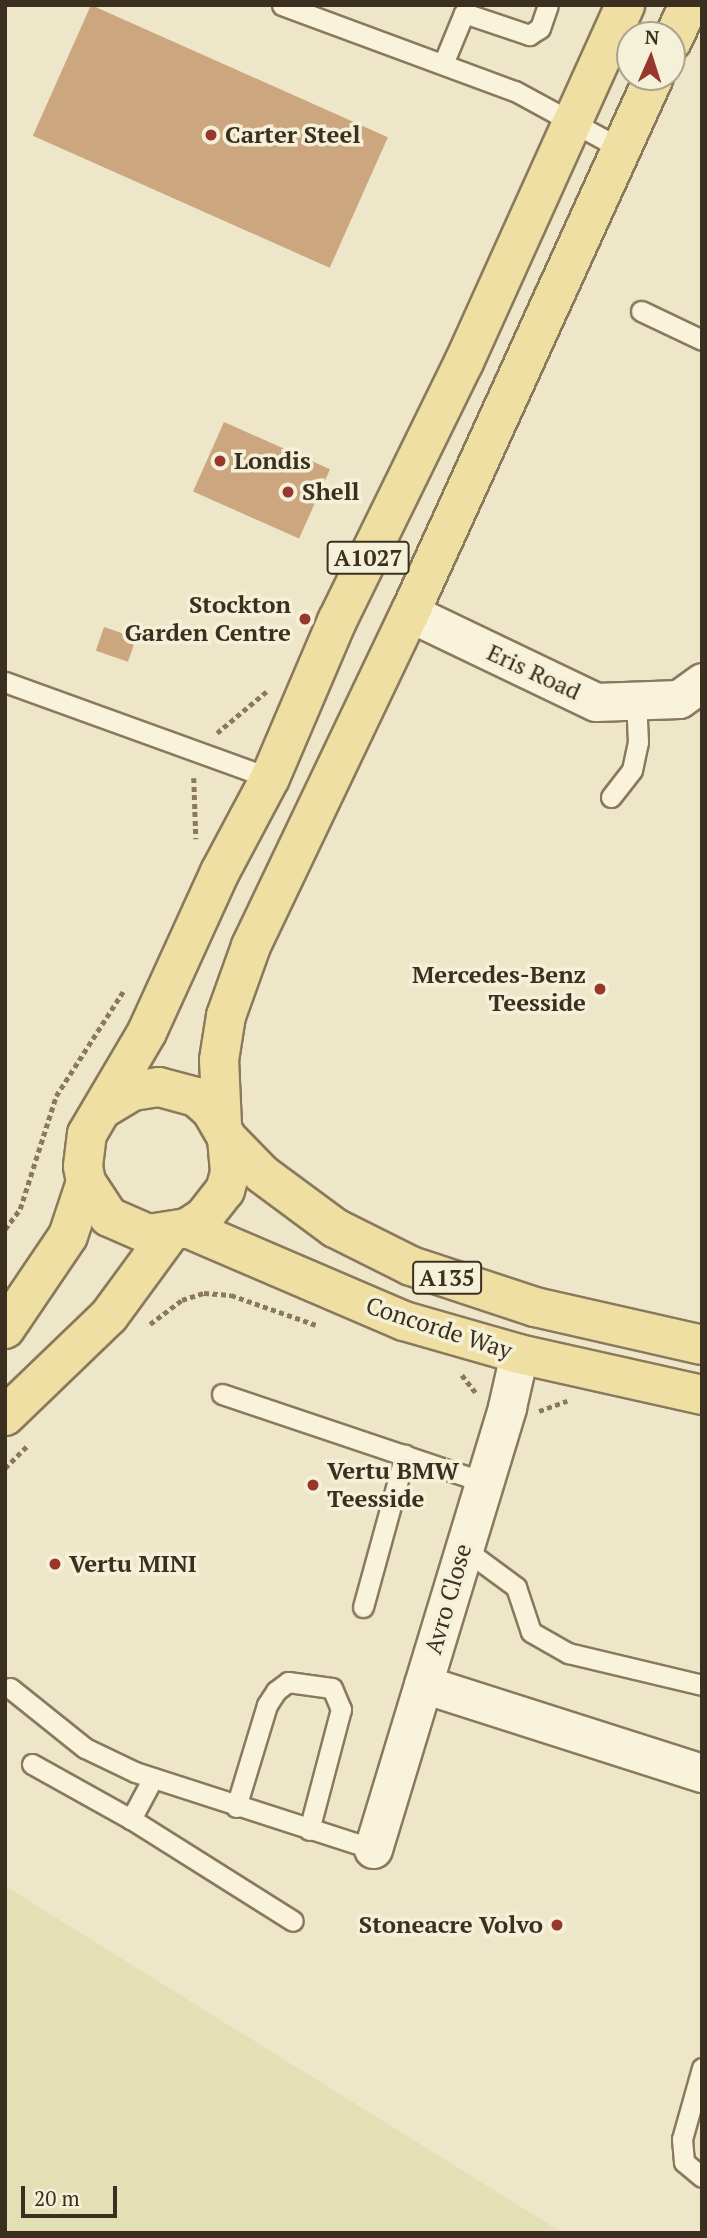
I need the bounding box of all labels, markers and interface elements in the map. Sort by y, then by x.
north arrow [616,21,686,91]
text: N [644,24,660,49]
place label: Carter Steel [225,121,360,149]
marker: Carter Steel [203,127,219,143]
place label: Londis [234,447,311,475]
marker: Londis [212,453,228,469]
place label: Shell [302,478,360,506]
marker: Shell [280,484,296,500]
road number: A1027 [326,538,410,578]
place label: Stockton Garden Centre [125,591,291,647]
marker: Stockton Garden Centre [297,611,313,627]
street label: Eris Road [483,638,585,706]
place label: Mercedes-Benz Teesside [412,961,586,1017]
marker: Mercedes-Benz Teesside [592,981,608,997]
road number: A135 [412,1259,482,1298]
street label: Concorde Way [362,1291,516,1365]
place label: Vertu BMW Teesside [327,1457,459,1513]
marker: Vertu BMW Teesside [305,1477,321,1493]
street label: Avro Close [419,1540,477,1658]
place label: Vertu MINI [69,1550,197,1578]
marker: Vertu MINI [47,1556,63,1572]
place label: Stoneacre Volvo [358,1911,543,1939]
marker: Stoneacre Volvo [549,1917,565,1933]
scale bar [24,2172,121,2216]
text: 20 m [34,2184,80,2212]

